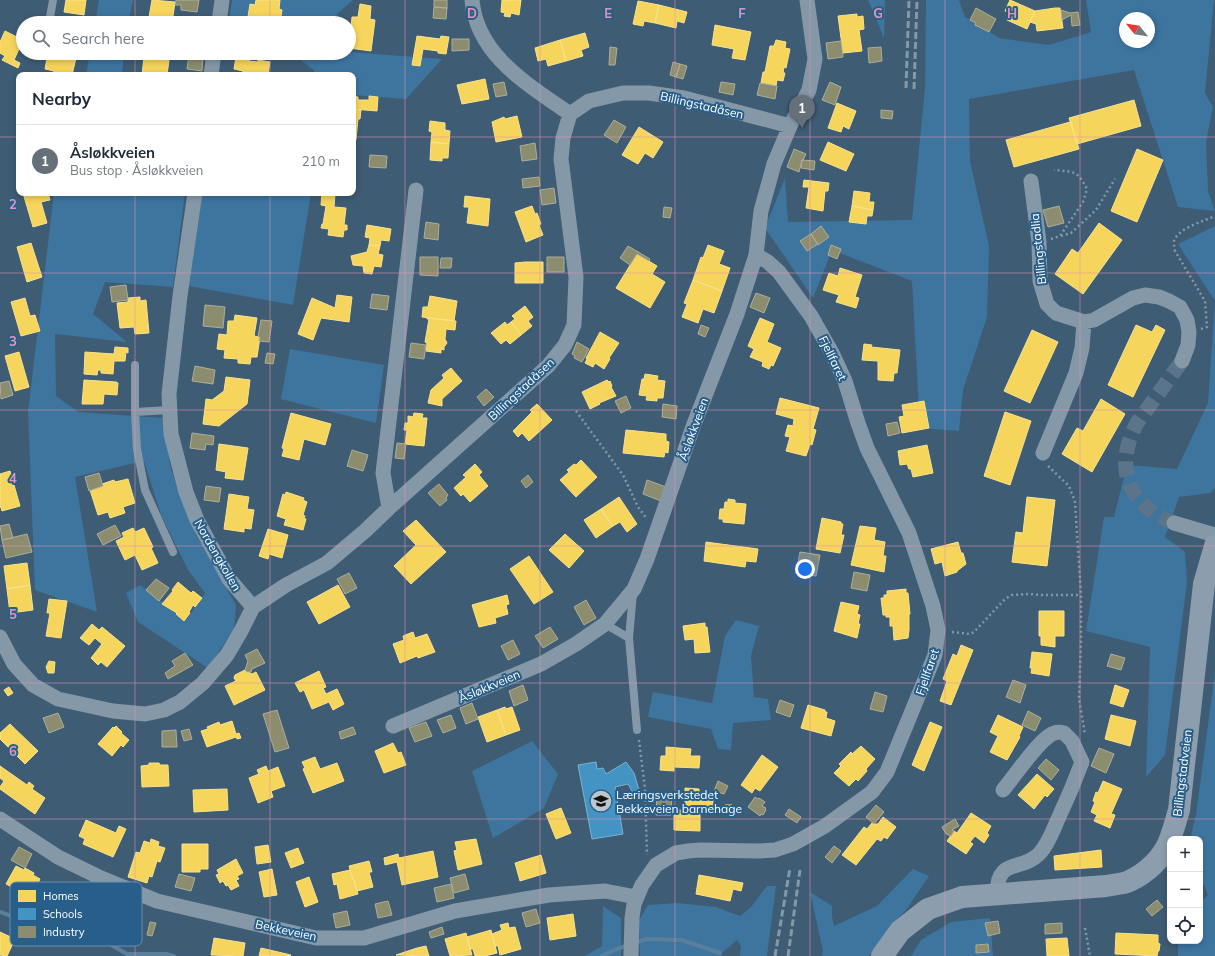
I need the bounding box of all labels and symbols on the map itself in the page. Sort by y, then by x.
text: D [467,5,477,21]
text: E [604,5,612,21]
text: F [738,5,746,21]
text: G [873,5,883,21]
text: H [1007,5,1017,21]
north arrow [1119,12,1155,48]
street label: Billingstadåsen [659,88,745,122]
pin: 1 [789,95,815,128]
text: 2 [9,196,17,212]
street label: Billingstadlia [1027,213,1049,285]
text: 3 [9,333,17,349]
street label: Fjellfaret [816,333,850,383]
street label: Billingstadåsen [485,355,557,423]
street label: Åsløkkveien [675,396,711,462]
text: 4 [9,470,17,486]
street label: Nordengkollen [191,517,245,593]
your location [795,559,815,579]
text: 5 [9,606,17,622]
street label: Fjellfaret [912,647,942,697]
street label: Åsløkkveien [456,666,522,706]
street label: Billingstadveien [1169,729,1195,817]
text: 6 [9,743,17,759]
place label: Læringsverkstedet Bekkeveien barnehage [616,787,742,816]
school or university icon: Læringsverkstedet Bekkeveien barnehage [588,788,614,814]
legend [10,882,142,946]
text: Homes [43,889,79,903]
text: Schools [43,907,82,921]
street label: Bekkeveien [254,916,318,944]
text: Industry [43,925,85,939]

